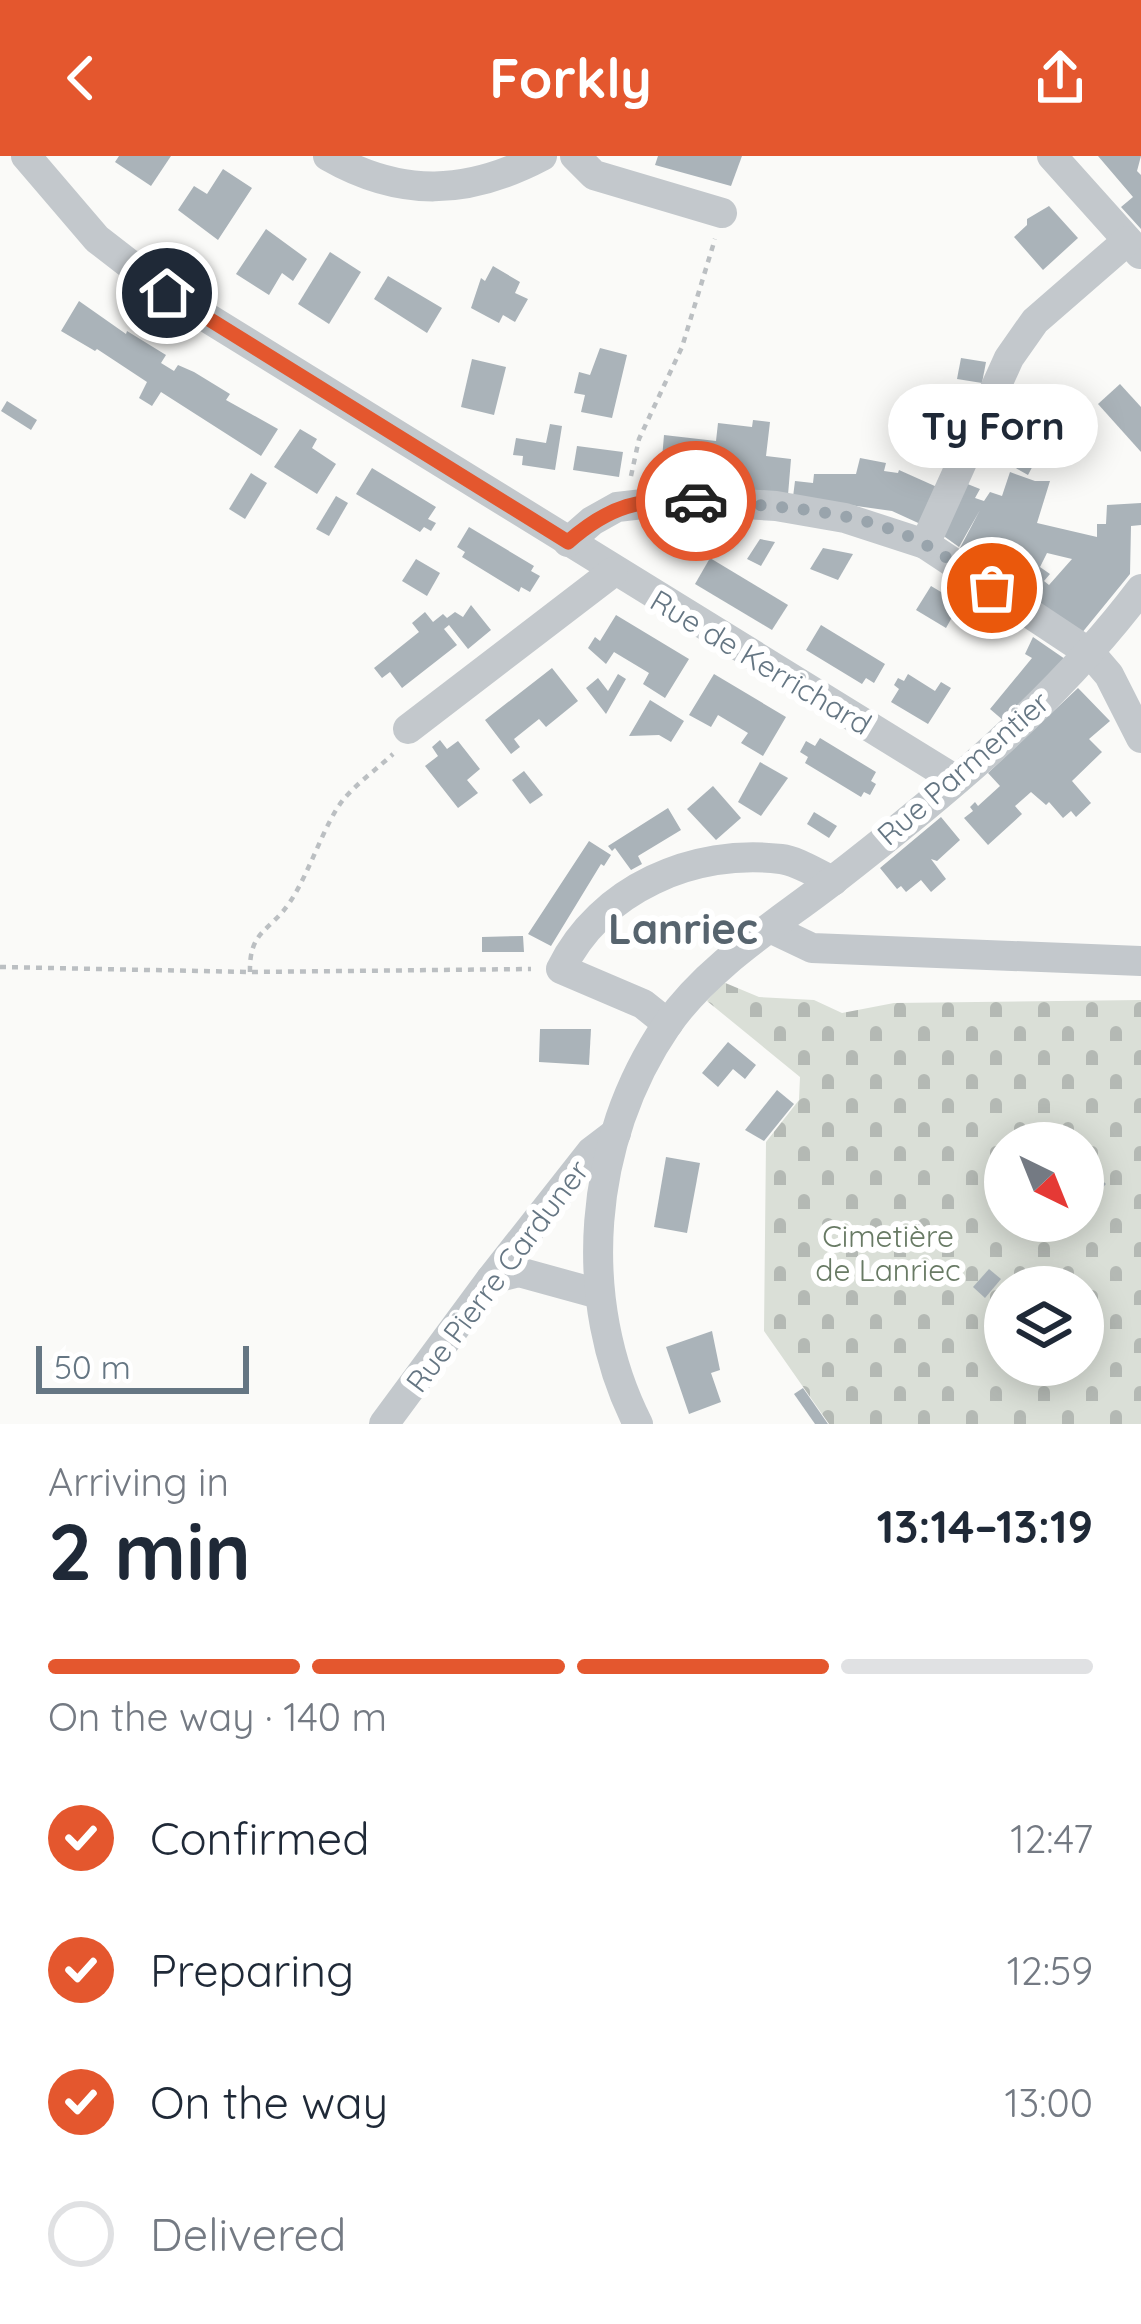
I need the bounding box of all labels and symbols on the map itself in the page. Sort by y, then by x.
pin [116,242,218,344]
callout: Ty Forn [887,384,1097,468]
courier [636,441,756,561]
pin [941,537,1043,639]
street label: Rue de Kerrichard [644,581,878,743]
street label: Rue Parmentier [869,682,1057,853]
district label: Lanriec [608,902,758,955]
north arrow [984,1122,1104,1242]
street label: Rue Pierre Carduner [397,1152,597,1400]
park label: Cimetière de Lanriec [815,1217,961,1289]
scale bar [36,1340,249,1393]

